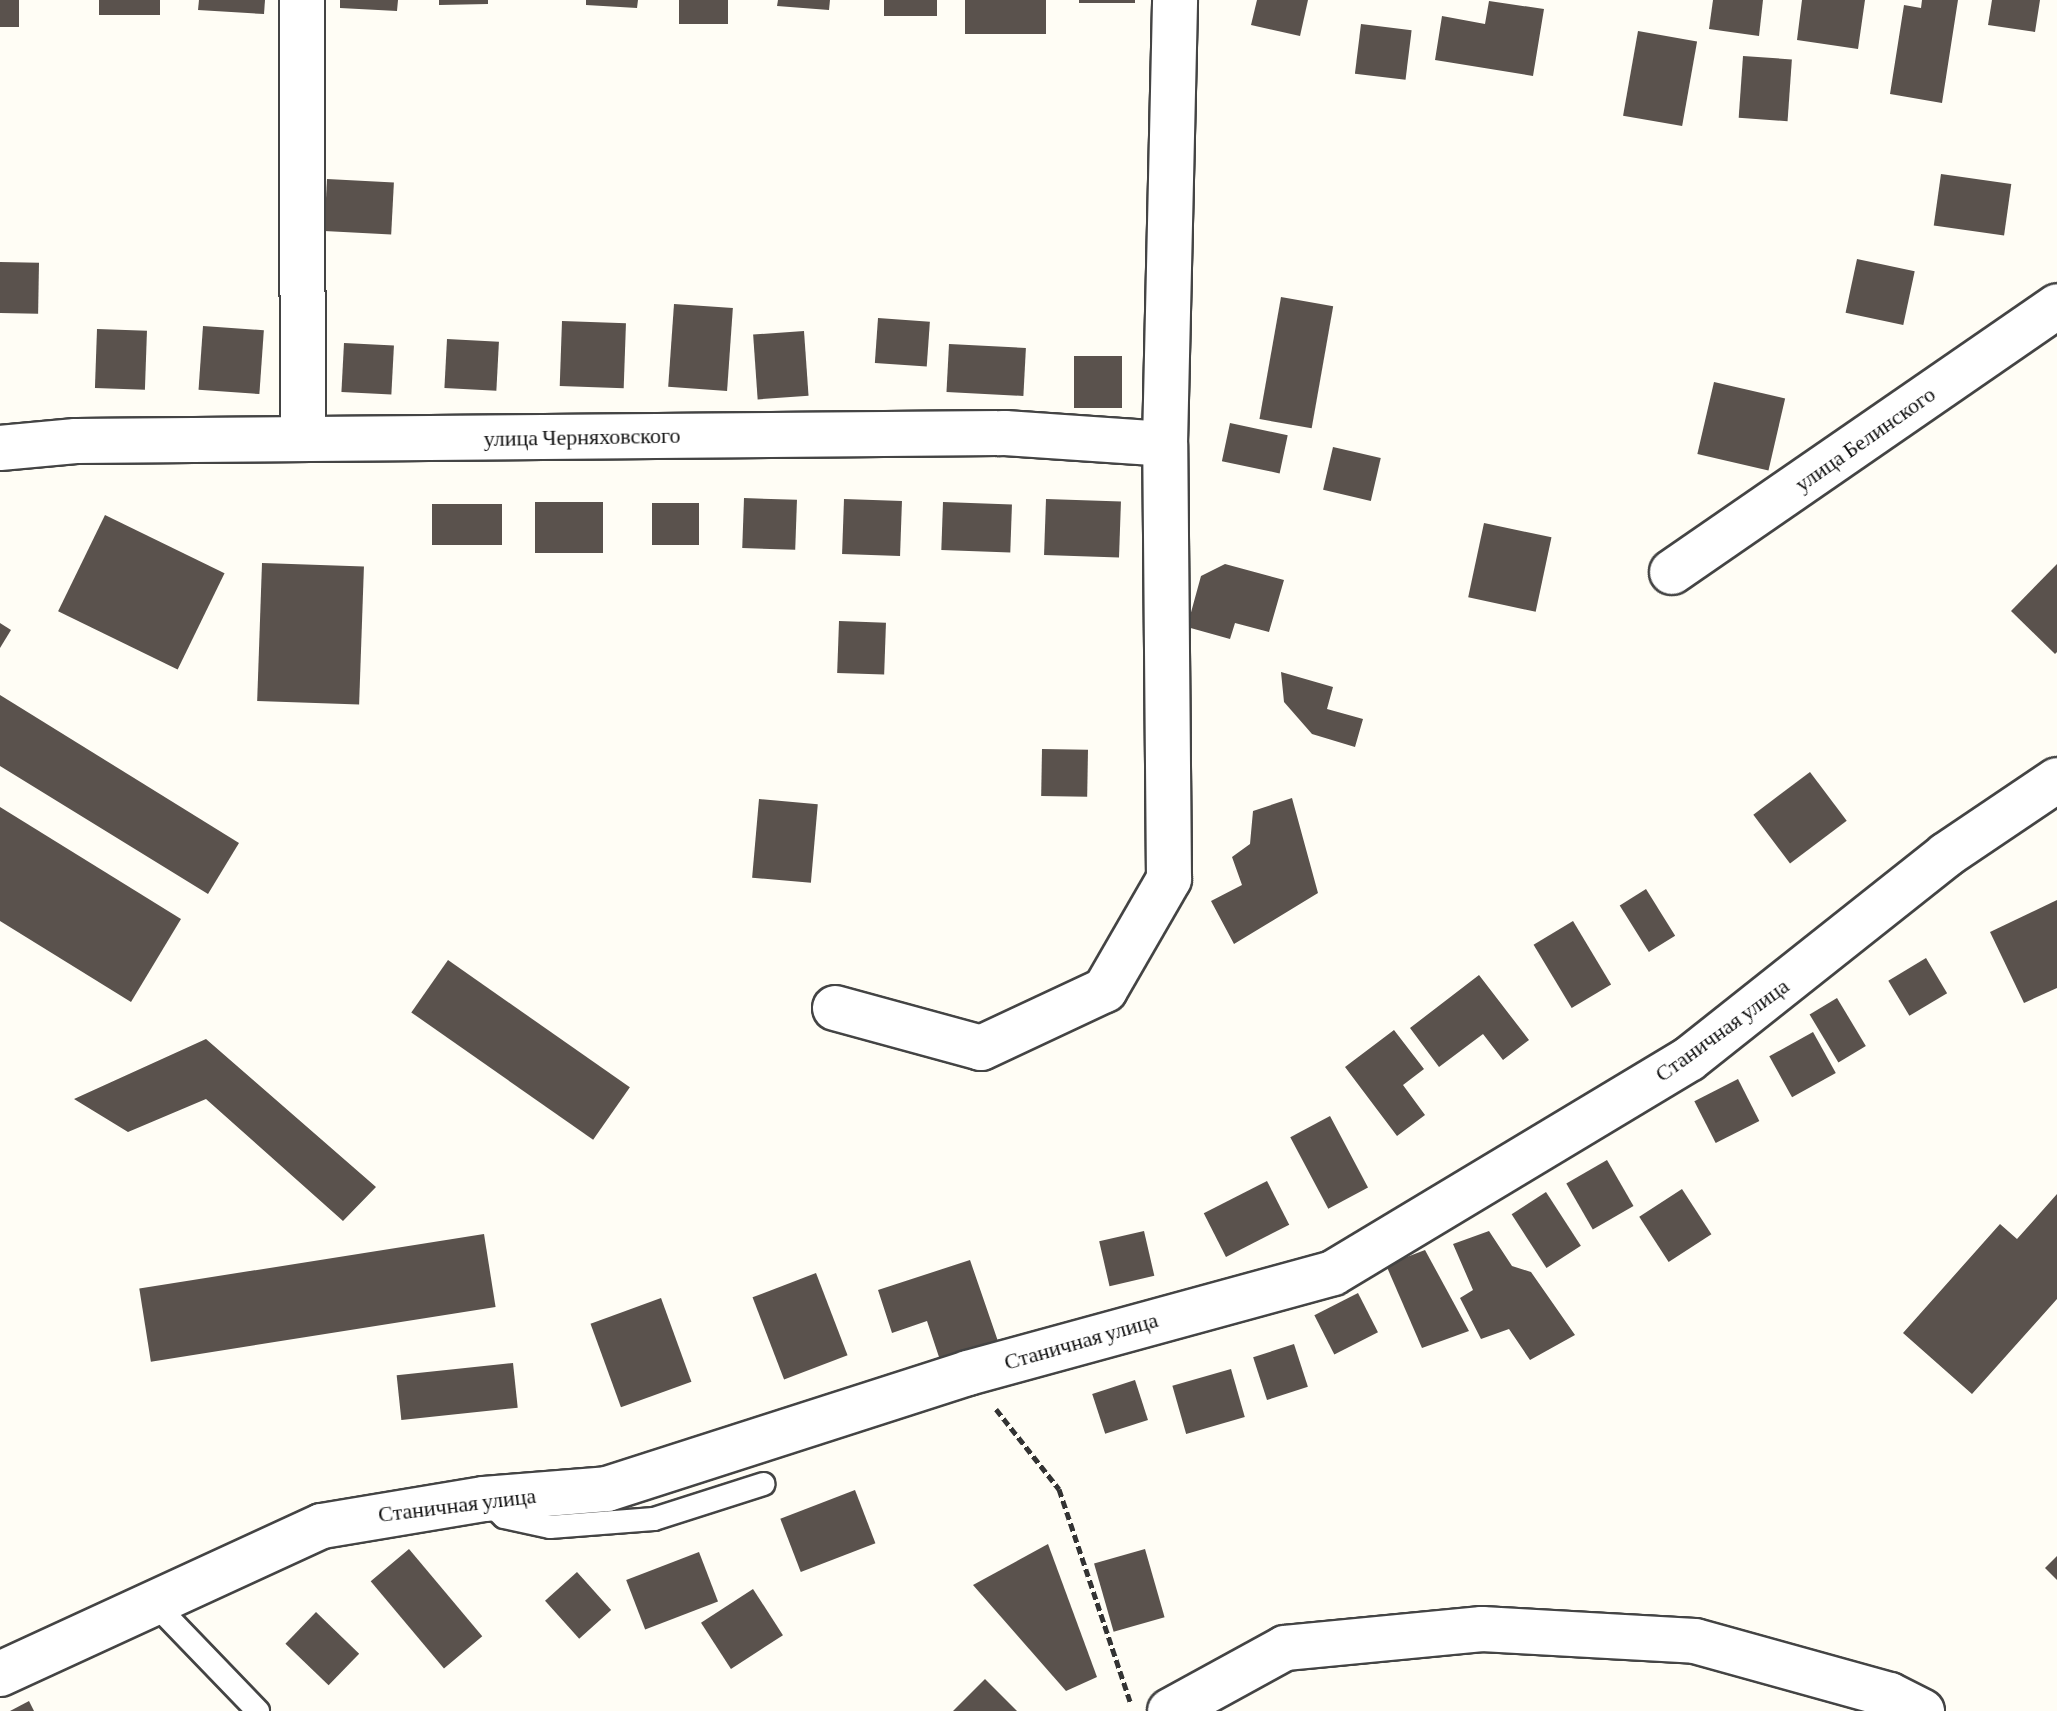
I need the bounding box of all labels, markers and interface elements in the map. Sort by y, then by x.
street label: улица Белинского [1790,381,1940,497]
street label: улица Черняховского [483,422,681,452]
street label: Станичная улица [1650,973,1794,1087]
street label: Станичная улица [1001,1306,1161,1376]
street label: Станичная улица [377,1482,537,1528]

